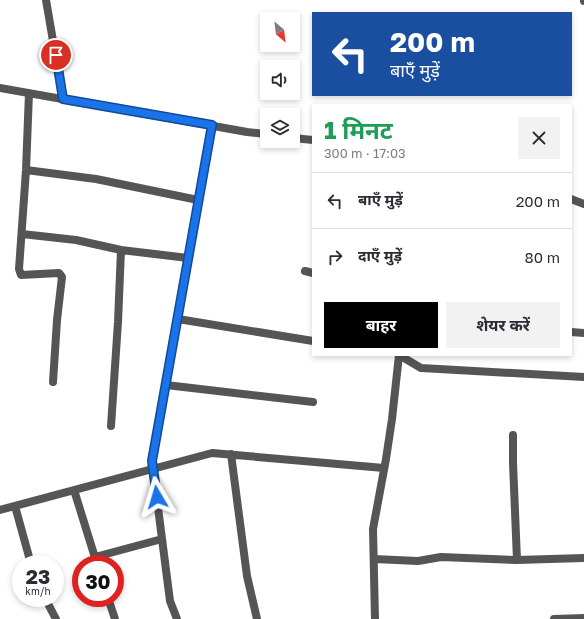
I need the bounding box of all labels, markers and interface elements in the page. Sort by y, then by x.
north arrow [260,12,300,52]
map controls [260,12,300,148]
text: 200 m [390,25,475,58]
icon: left [324,28,376,80]
pin [39,38,73,72]
icon: arrive [45,44,67,66]
text: बाएँ मुड़ें [390,59,440,81]
button: sound [260,60,300,100]
button: layers [260,108,300,148]
text: 1 मिनट [324,115,393,144]
button: close [518,117,560,159]
text: 300 m · 17:03 [324,145,406,161]
icon: left [324,190,346,212]
text: बाएँ मुड़ें [358,190,403,208]
text: 200 m [516,192,560,210]
icon: right [324,246,346,268]
text: दाएँ मुड़ें [358,246,402,264]
text: 80 m [525,248,560,266]
button: बाहर [324,302,438,348]
button: शेयर करें [446,302,560,348]
position arrow [136,476,178,518]
speed limit sign: 30 [72,555,124,607]
text: 23 [26,564,50,588]
text: km/h [25,585,51,597]

